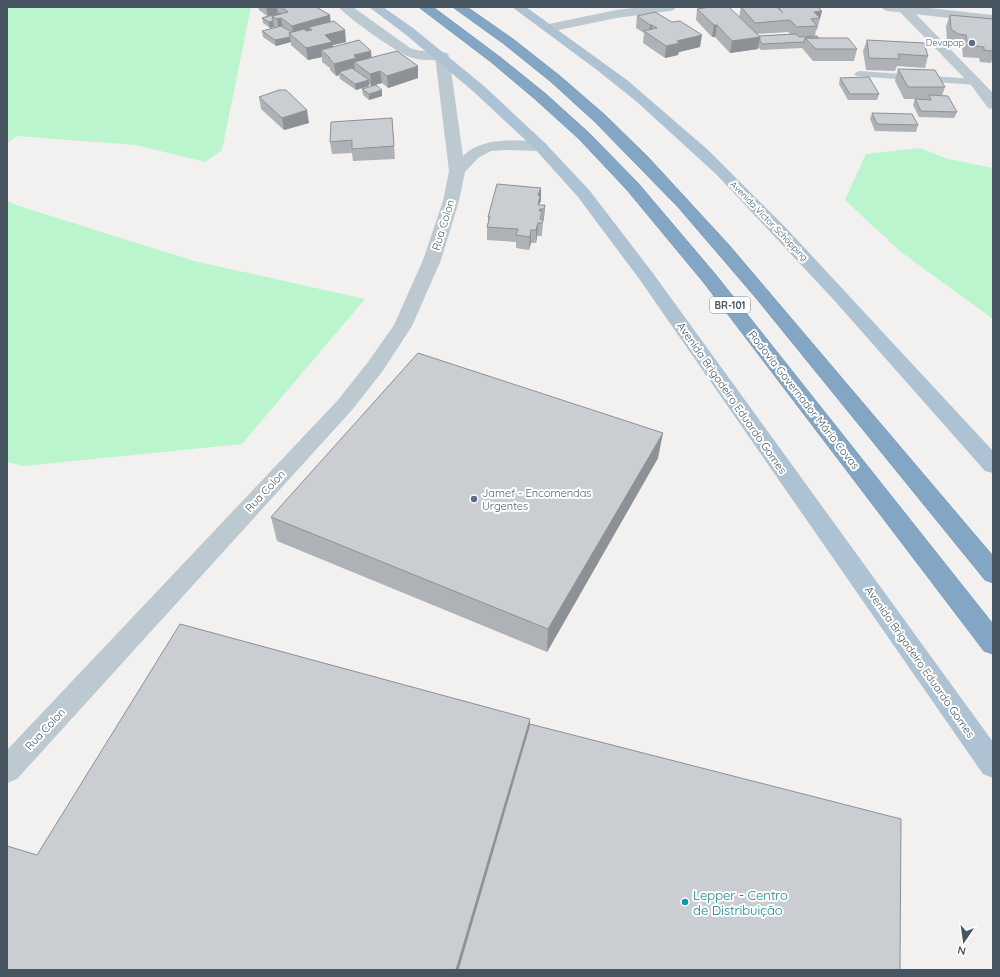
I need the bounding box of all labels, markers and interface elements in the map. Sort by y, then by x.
place label: Devapap [926,37,965,48]
marker: Devapap [967,38,977,48]
street label: Avenida Victor Schöpping [728,178,810,263]
street label: Rua Colon [429,198,457,252]
road number: BR-101 [710,297,750,313]
street label: Avenida Brigadeiro Eduardo Gomes [674,319,790,477]
street label: Rodovia Governador Mário Covas [745,328,863,472]
street label: Rua Colon [242,467,288,515]
place label: Jamef - Encomendas Urgentes [482,486,592,513]
marker: Jamef - Encomendas Urgentes [469,494,479,504]
street label: Avenida Brigadeiro Eduardo Gomes [862,583,978,741]
street label: Rua Colon [22,705,68,753]
place label: Lepper - Centro de Distribuição [693,887,788,918]
marker: Lepper - Centro de Distribuição [680,897,690,907]
north arrow [944,921,984,961]
text: N [956,943,967,958]

